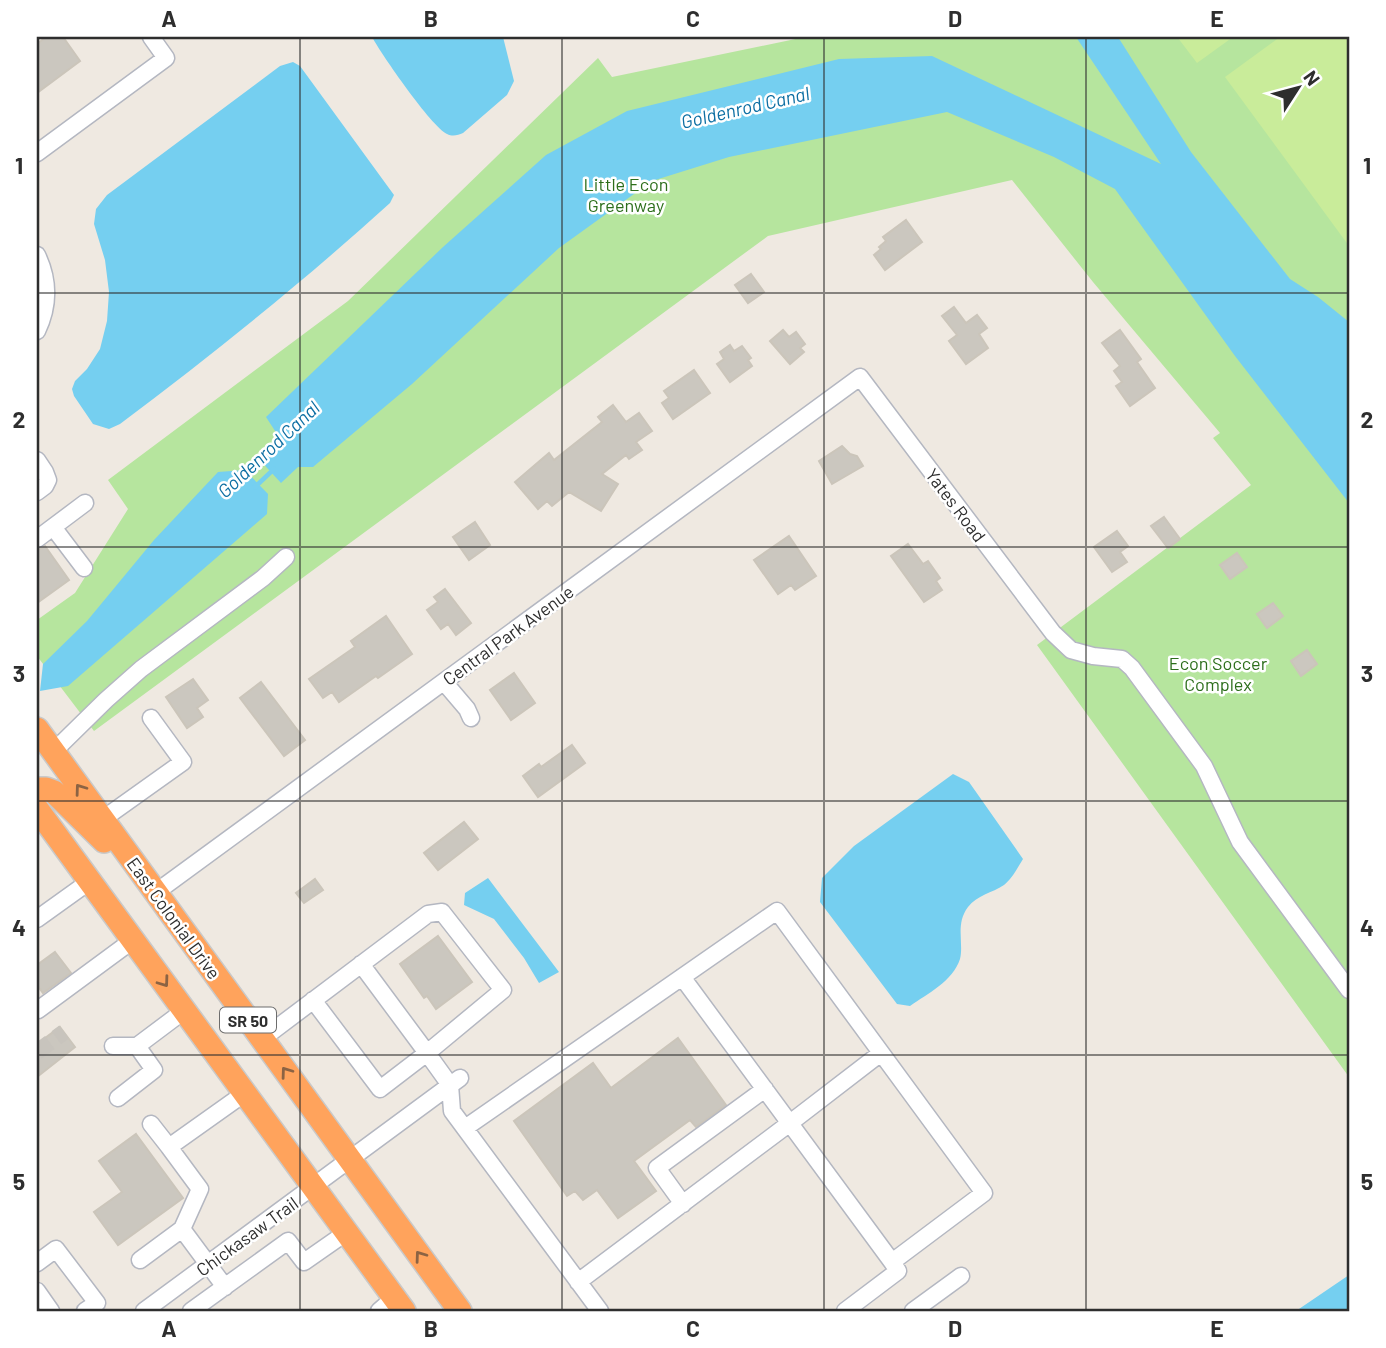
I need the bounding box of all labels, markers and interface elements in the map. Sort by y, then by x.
text: A [161,4,177,32]
text: B [424,4,438,32]
text: C [686,4,700,32]
text: D [948,4,962,32]
text: E [1210,4,1224,32]
north arrow [1264,52,1334,122]
text: N [1299,66,1325,90]
water label: Goldenrod Canal [679,81,812,133]
text: 1 [15,151,23,179]
text: 1 [1363,151,1371,179]
park label: Little Econ Greenway [584,173,668,216]
water label: Goldenrod Canal [212,395,324,502]
text: 2 [13,405,25,433]
text: 2 [1361,405,1373,433]
street label: Yates Road [921,464,991,546]
street label: Central Park Avenue [438,580,578,690]
park label: Econ Soccer Complex [1169,652,1268,695]
text: 3 [13,659,25,687]
text: 3 [1361,659,1373,687]
one-way arrow [76,784,88,797]
street label: East Colonial Drive [123,853,225,983]
text: 4 [12,913,26,941]
text: 4 [1360,913,1374,941]
one-way arrow [156,974,168,987]
road number: SR 50 [220,1008,276,1032]
one-way arrow [282,1067,294,1080]
text: 5 [13,1167,25,1195]
text: 5 [1361,1167,1373,1195]
street label: Chickasaw Trail [192,1192,302,1280]
one-way arrow [416,1251,428,1264]
text: A [161,1314,177,1342]
text: B [424,1314,438,1342]
text: C [686,1314,700,1342]
text: D [948,1314,962,1342]
text: E [1210,1314,1224,1342]

